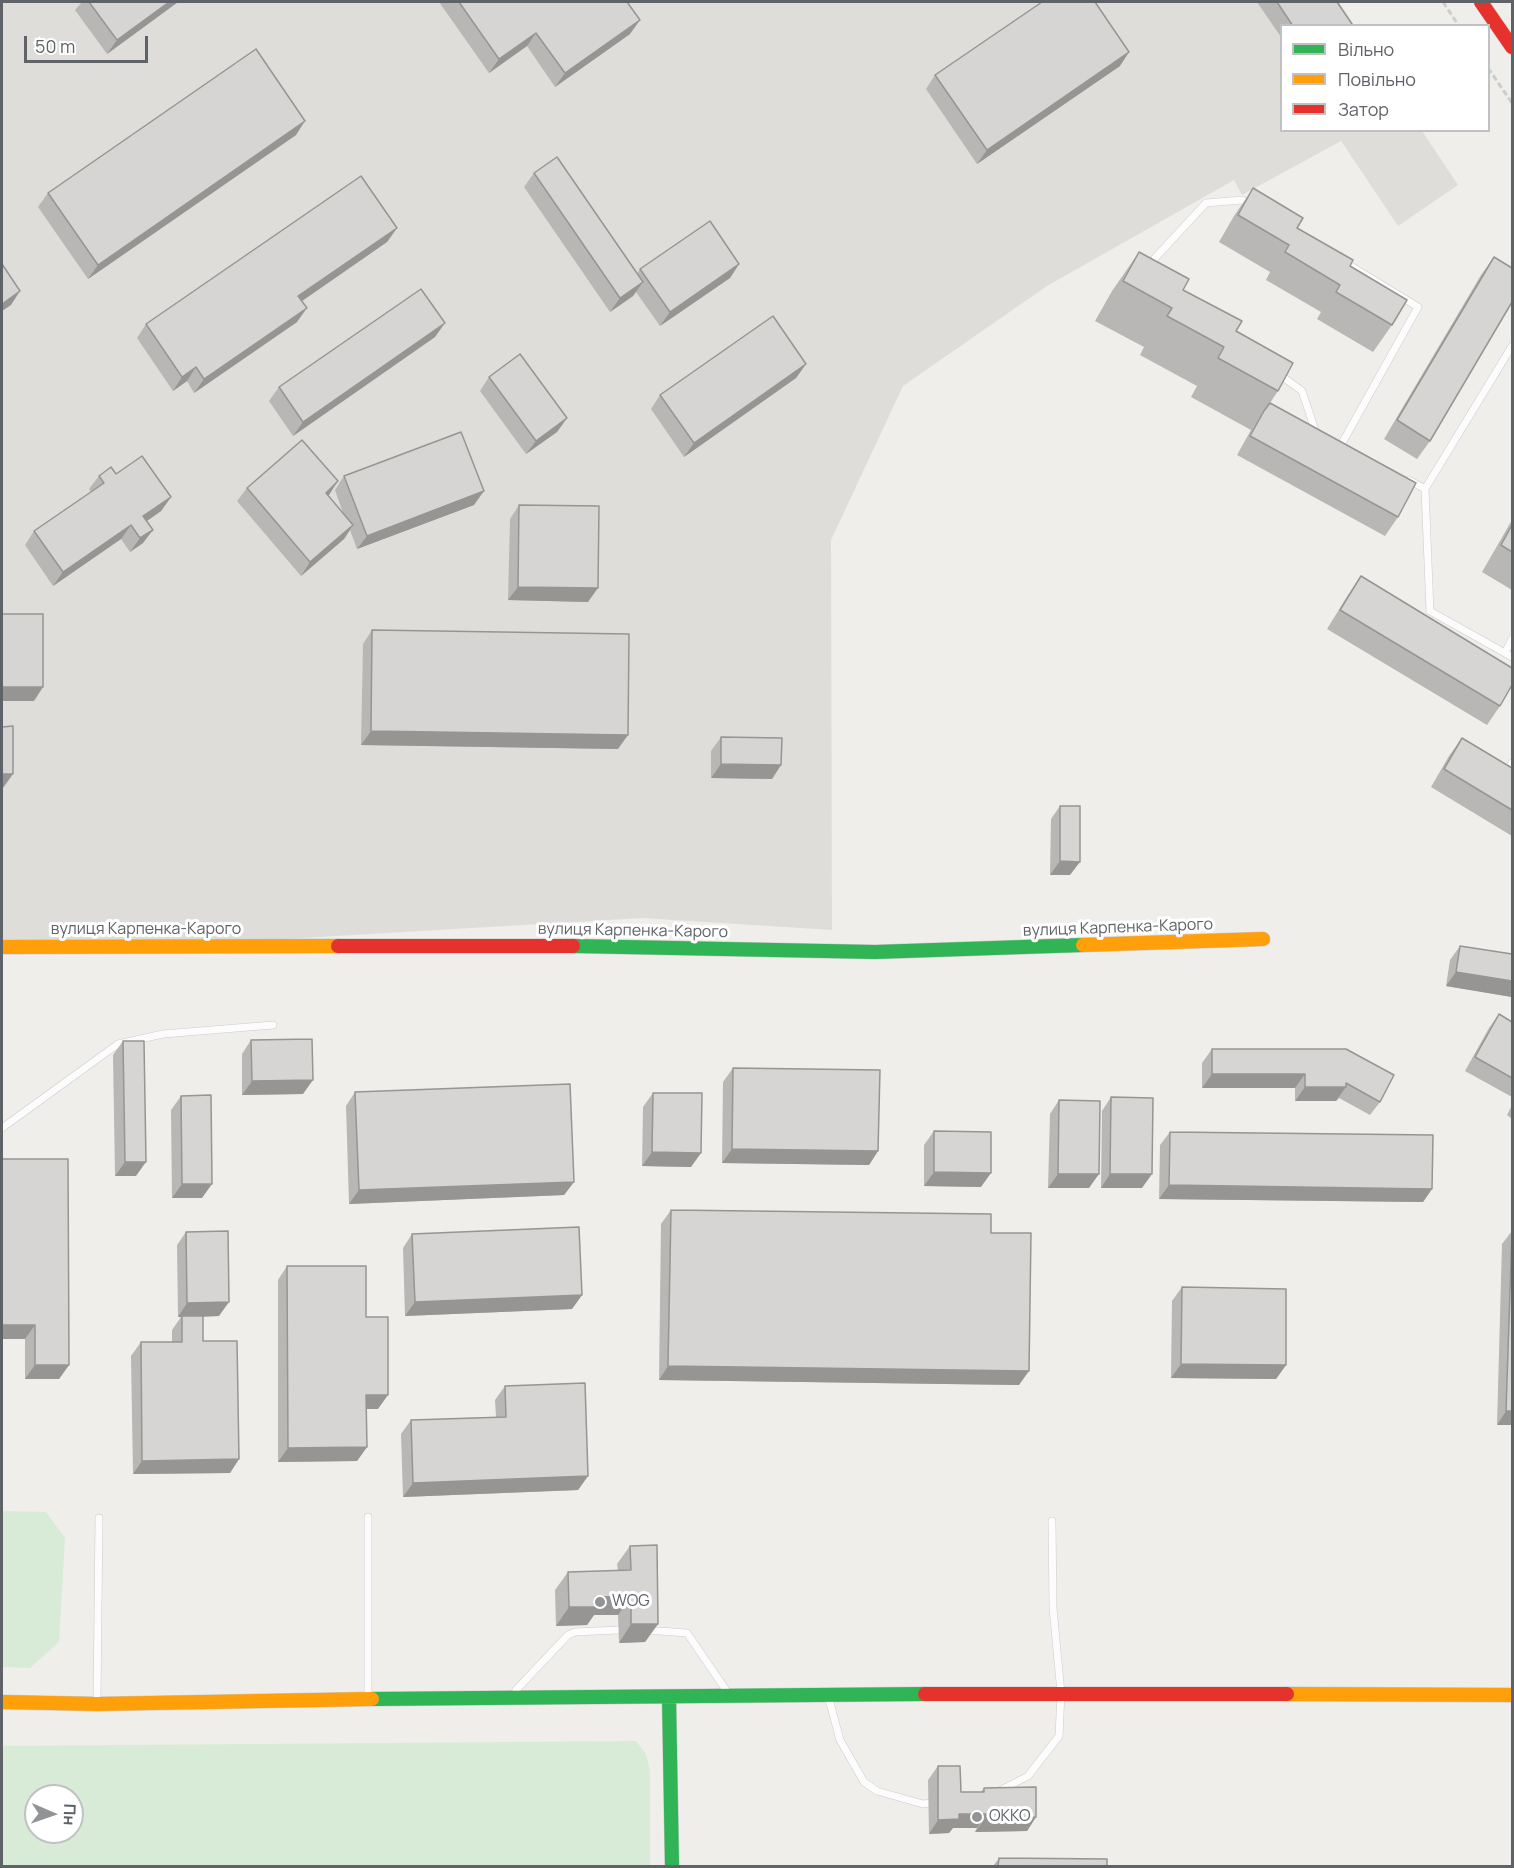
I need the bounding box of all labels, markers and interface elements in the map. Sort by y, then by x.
scale bar [27,24,152,62]
legend [1280,24,1490,132]
text: 50 m [35,34,75,58]
text: Вільно [1338,37,1394,61]
text: Повільно [1338,67,1416,91]
text: Затор [1338,97,1389,121]
street label: вулиця Карпенка-Карого [1023,915,1213,941]
street label: вулиця Карпенка-Карого [51,920,241,940]
street label: вулиця Карпенка-Карого [538,920,728,942]
place label: WOG [612,1592,650,1612]
marker: WOG [593,1595,607,1609]
north arrow [24,1784,84,1844]
text: Пн [59,1803,81,1826]
place label: ОККО [989,1807,1031,1827]
marker: ОККО [970,1810,984,1824]

